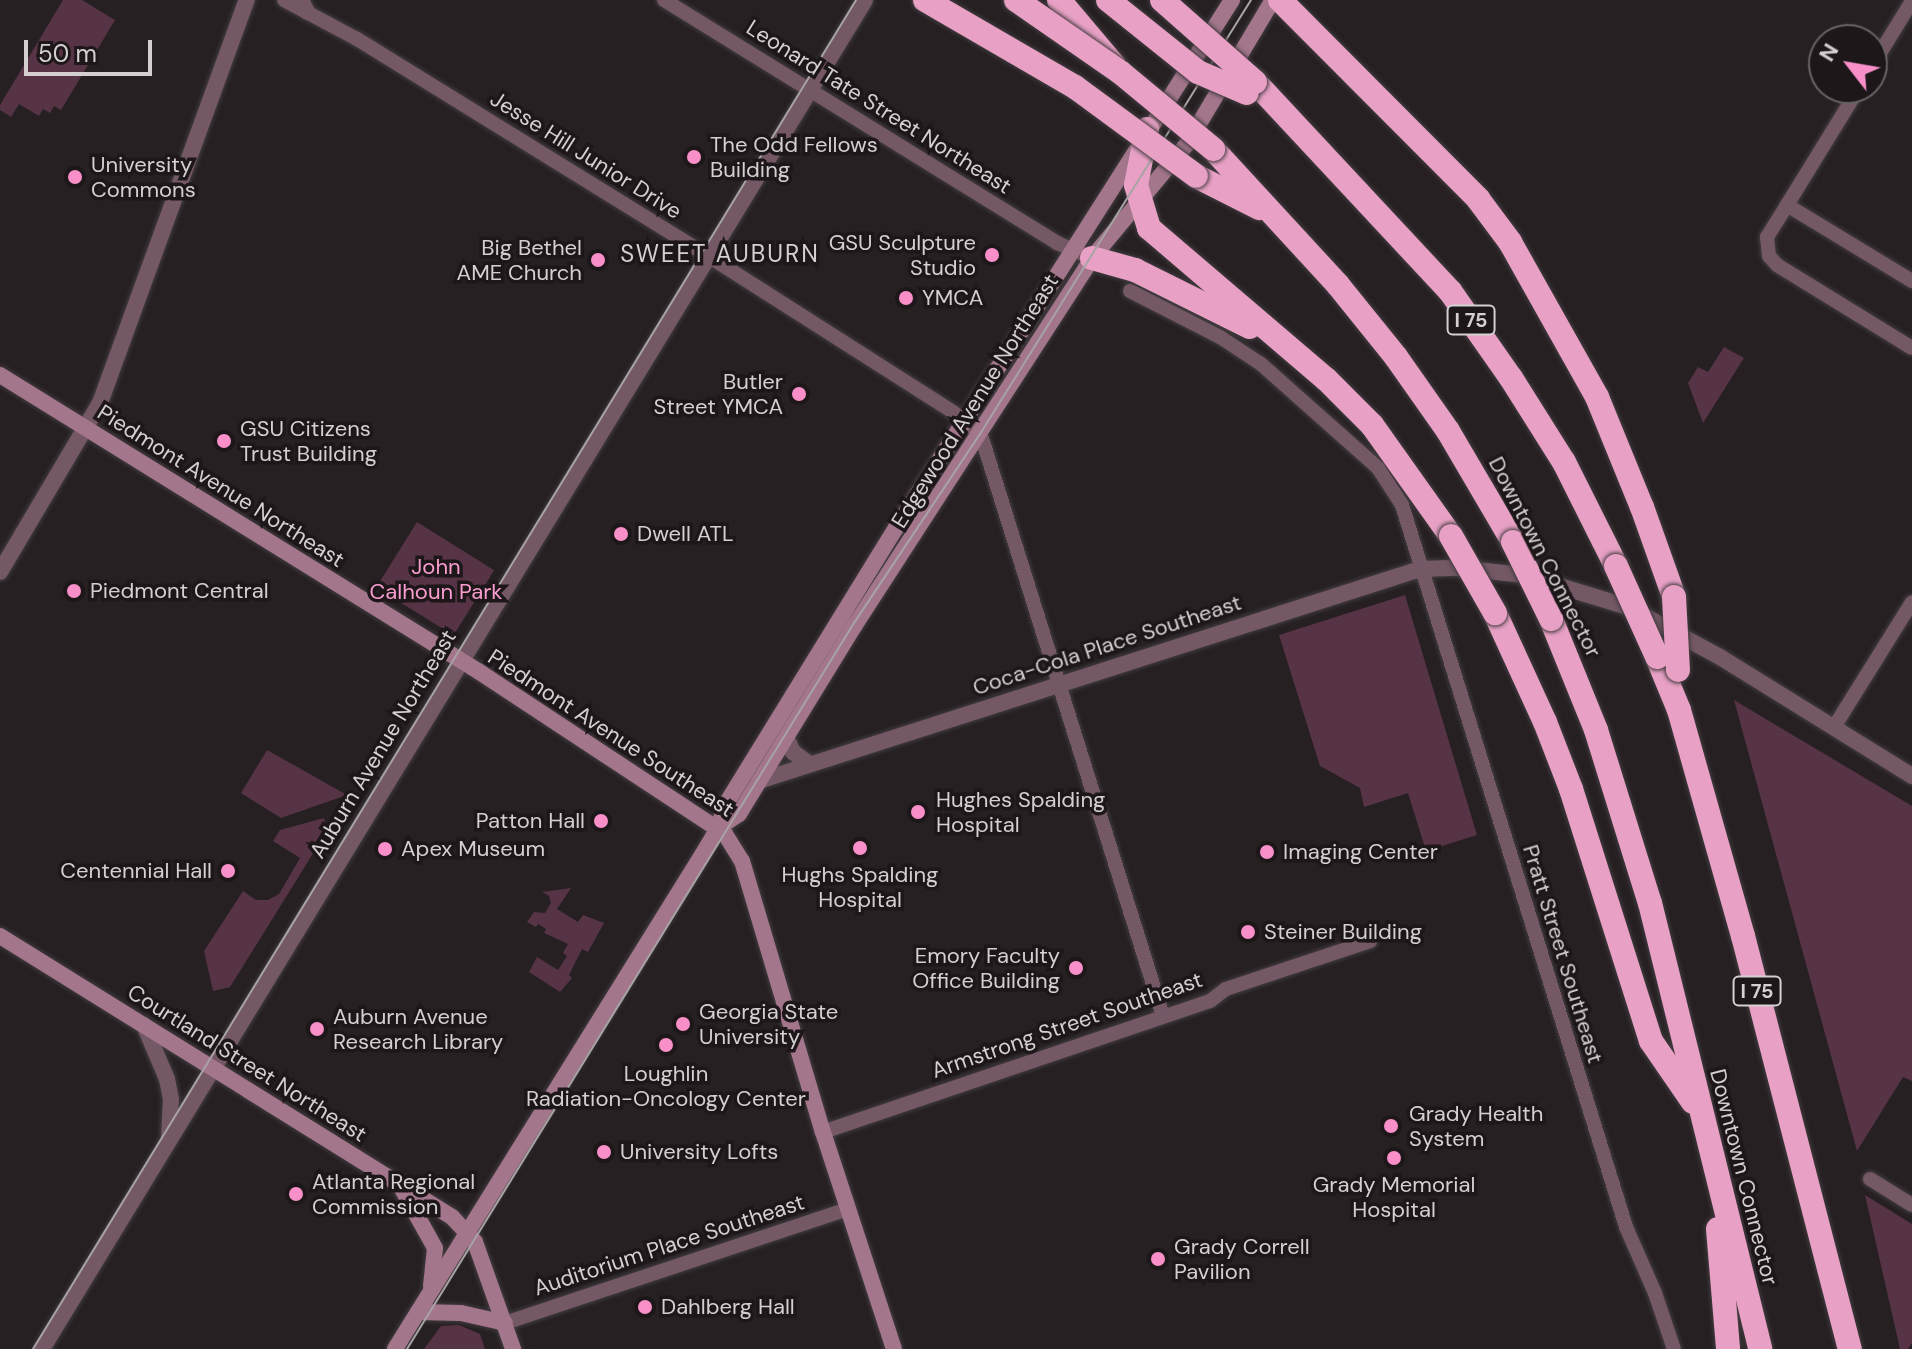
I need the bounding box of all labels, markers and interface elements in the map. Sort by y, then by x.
street label: Leonard Tate Street Northeast [742,14,1016,200]
scale bar [28,24,156,74]
north arrow [1808,24,1888,104]
text: 50 m [38,38,97,69]
text: N [1812,38,1845,67]
street label: Jesse Hill Junior Drive [485,85,687,225]
place label: The Odd Fellows Building [710,131,878,182]
marker: The Odd Fellows Building [685,148,703,166]
place label: University Commons [91,151,196,202]
marker: University Commons [66,168,84,186]
place label: GSU Sculpture Studio [829,229,976,280]
place label: Big Bethel AME Church [457,234,582,286]
district label: SWEET AUBURN [620,240,820,268]
marker: GSU Sculpture Studio [983,246,1001,264]
marker: Big Bethel AME Church [589,251,607,269]
street label: Edgewood Avenue Northeast [886,269,1064,533]
place label: YMCA [922,285,983,311]
marker: YMCA [897,289,915,307]
road number: I 75 [1445,304,1497,336]
place label: Butler Street YMCA [654,368,783,420]
marker: Butler Street YMCA [790,385,808,403]
street label: Piedmont Avenue Northeast [93,399,349,573]
place label: GSU Citizens Trust Building [240,415,377,466]
marker: GSU Citizens Trust Building [215,432,233,450]
street label: Downtown Connector [1483,452,1607,662]
place label: Dwell ATL [637,521,733,547]
marker: Dwell ATL [612,525,630,543]
park label: John Calhoun Park [370,553,502,604]
place label: Piedmont Central [90,578,269,604]
marker: Piedmont Central [65,582,83,600]
street label: Coca-Cola Place Southeast [969,589,1245,701]
street label: Auburn Avenue Northeast [304,625,462,863]
street label: Piedmont Avenue Southeast [483,643,739,823]
place label: Hughes Spalding Hospital [936,786,1105,838]
marker: Hughes Spalding Hospital [907,801,929,823]
place label: Patton Hall [476,808,585,834]
marker: Patton Hall [592,812,610,830]
place label: Apex Museum [401,836,545,862]
marker: Hughs Spalding Hospital [851,839,869,857]
place label: Imaging Center [1283,839,1438,865]
marker: Apex Museum [376,840,394,858]
street label: Pratt Street Southeast [1517,842,1609,1066]
marker: Imaging Center [1258,843,1276,861]
place label: Centennial Hall [60,858,212,884]
place label: Hughs Spalding Hospital [782,861,938,912]
marker: Centennial Hall [219,862,237,880]
place label: Steiner Building [1264,919,1422,945]
marker: Steiner Building [1239,923,1257,941]
place label: Emory Faculty Office Building [912,942,1060,994]
marker: Emory Faculty Office Building [1067,959,1085,977]
street label: Armstrong Street Southeast [928,966,1206,1084]
road number: I 75 [1731,975,1783,1007]
street label: Courtland Street Northeast [123,978,371,1148]
place label: Georgia State University [699,998,838,1050]
place label: Auburn Avenue Research Library [333,1003,503,1054]
marker: Georgia State University [674,1015,692,1033]
marker: Auburn Avenue Research Library [308,1020,326,1038]
marker: Loughlin Radiation-Oncology Center [655,1034,677,1056]
place label: Loughlin Radiation-Oncology Center [526,1060,806,1112]
street label: Downtown Connector [1704,1066,1784,1288]
place label: Grady Health System [1409,1100,1543,1152]
marker: Grady Health System [1380,1115,1402,1137]
place label: University Lofts [620,1139,778,1165]
marker: University Lofts [595,1143,613,1161]
marker: Grady Memorial Hospital [1385,1149,1403,1167]
place label: Atlanta Regional Commission [312,1168,475,1220]
place label: Grady Memorial Hospital [1313,1171,1475,1222]
marker: Atlanta Regional Commission [287,1185,305,1203]
street label: Auditorium Place Southeast [530,1189,808,1301]
place label: Grady Correll Pavilion [1174,1233,1310,1284]
marker: Grady Correll Pavilion [1149,1250,1167,1268]
place label: Dahlberg Hall [661,1294,795,1320]
marker: Dahlberg Hall [636,1298,654,1316]

